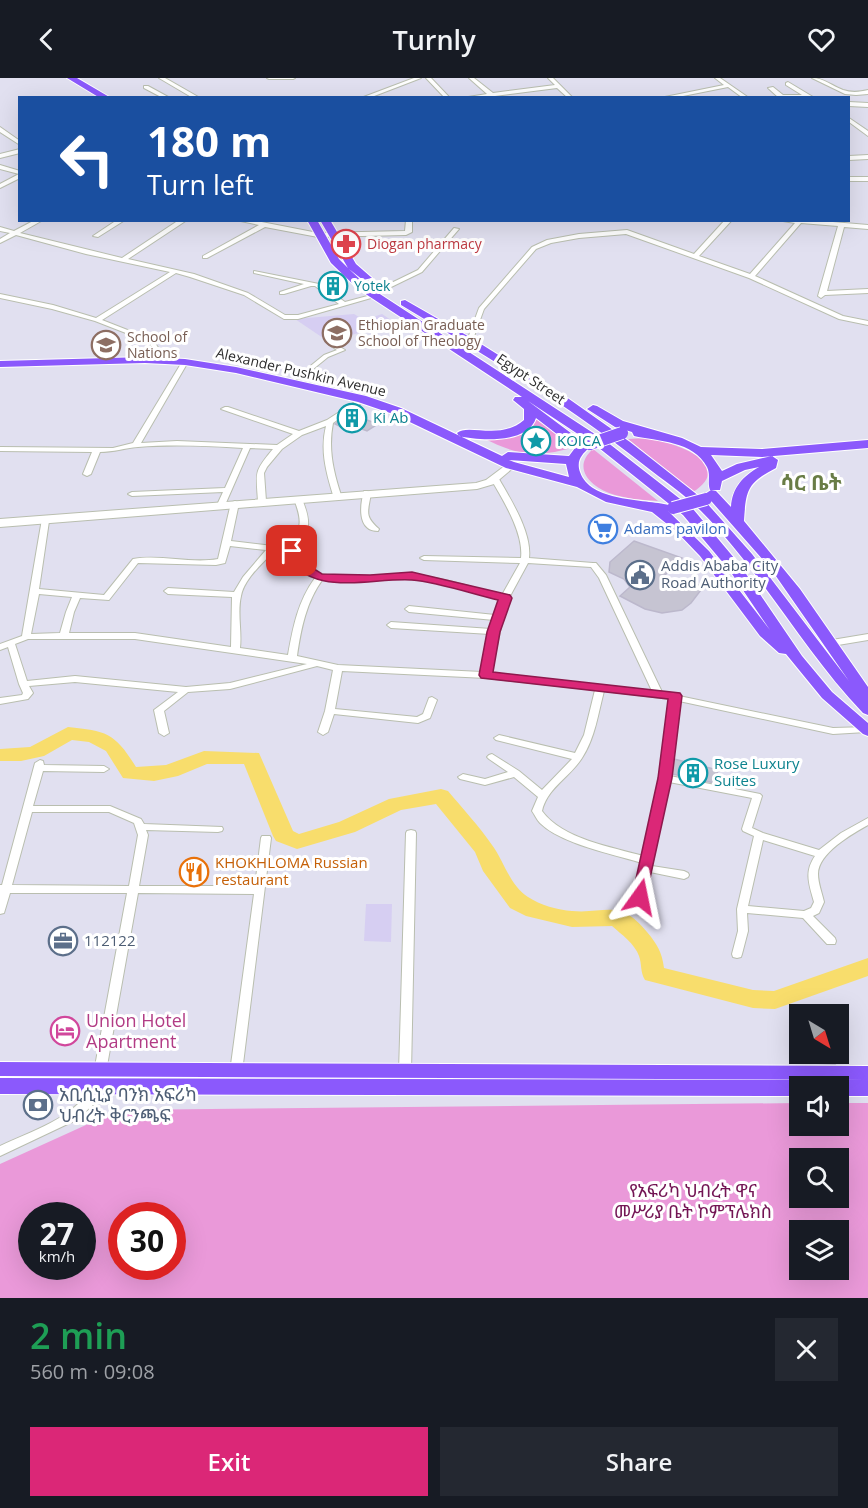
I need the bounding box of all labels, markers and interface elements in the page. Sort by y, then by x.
text: Turnly [392,21,476,58]
icon: back [30,23,63,56]
icon: heart [805,23,838,56]
text: 180 m [147,112,271,169]
icon: left [48,120,126,198]
text: Turn left [147,166,254,203]
pharmacy icon: Diogan pharmacy [330,228,362,260]
place label: Diogan pharmacy [367,234,483,253]
building icon: Yotek [317,270,349,302]
place label: Yotek [354,276,391,295]
place label: Ethiopian Graduate School of Theology [358,315,485,350]
school or university icon: Ethiopian Graduate School of Theology [321,317,353,349]
place label: School of Nations [127,327,188,362]
school or university icon: School of Nations [90,329,122,361]
street label: Alexander Pushkin Avenue [214,343,388,400]
street label: Egypt Street [493,349,569,408]
building icon: Ki Ab [336,402,368,434]
place label: Ki Ab [373,407,409,427]
place icon: KOICA [520,425,552,457]
place label: KOICA [557,430,601,450]
district label: ሳር ቤት [780,468,842,496]
supermarket icon: Adams pavilon [587,513,619,545]
place label: Adams pavilon [624,518,727,538]
pin [266,525,317,576]
icon: arrive [275,534,308,567]
place label: Addis Ababa City Road Authority [661,555,779,592]
public building icon: Addis Ababa City Road Authority [624,559,656,591]
place label: Rose Luxury Suites [714,753,800,790]
building icon: Rose Luxury Suites [677,757,709,789]
place label: KHOKHLOMA Russian restaurant [215,852,368,889]
restaurant icon: KHOKHLOMA Russian restaurant [178,856,210,888]
position arrow [608,865,672,929]
office icon: 112122 [47,925,79,957]
place label: 112122 [84,930,135,950]
north arrow [789,1004,849,1064]
map controls [789,1004,849,1280]
place label: Union Hotel Apartment [86,1008,186,1053]
hotel icon: Union Hotel Apartment [49,1015,81,1047]
button: sound [789,1076,849,1136]
place label: አቢሲኒያ ባንክ አፍሪካ ህብረት ቅርንጫፍ [59,1082,197,1127]
bank icon: አቢሲኒያ ባንክ አፍሪካ ህብረት ቅርንጫፍ [22,1089,54,1121]
button: search [789,1148,849,1208]
park label: የአፍሪካ ህብረት ዋና መሥሪያ ቤት ኮምፕሌክስ [614,1178,772,1223]
speed limit sign: 30 [108,1202,186,1280]
text: 27 [40,1213,74,1254]
button: layers [789,1220,849,1280]
text: km/h [39,1246,75,1266]
text: 2 min [30,1311,127,1360]
button: close [775,1318,838,1381]
text: 560 m · 09:08 [30,1358,155,1385]
button: Exit [30,1427,428,1496]
button: Share [440,1427,838,1496]

